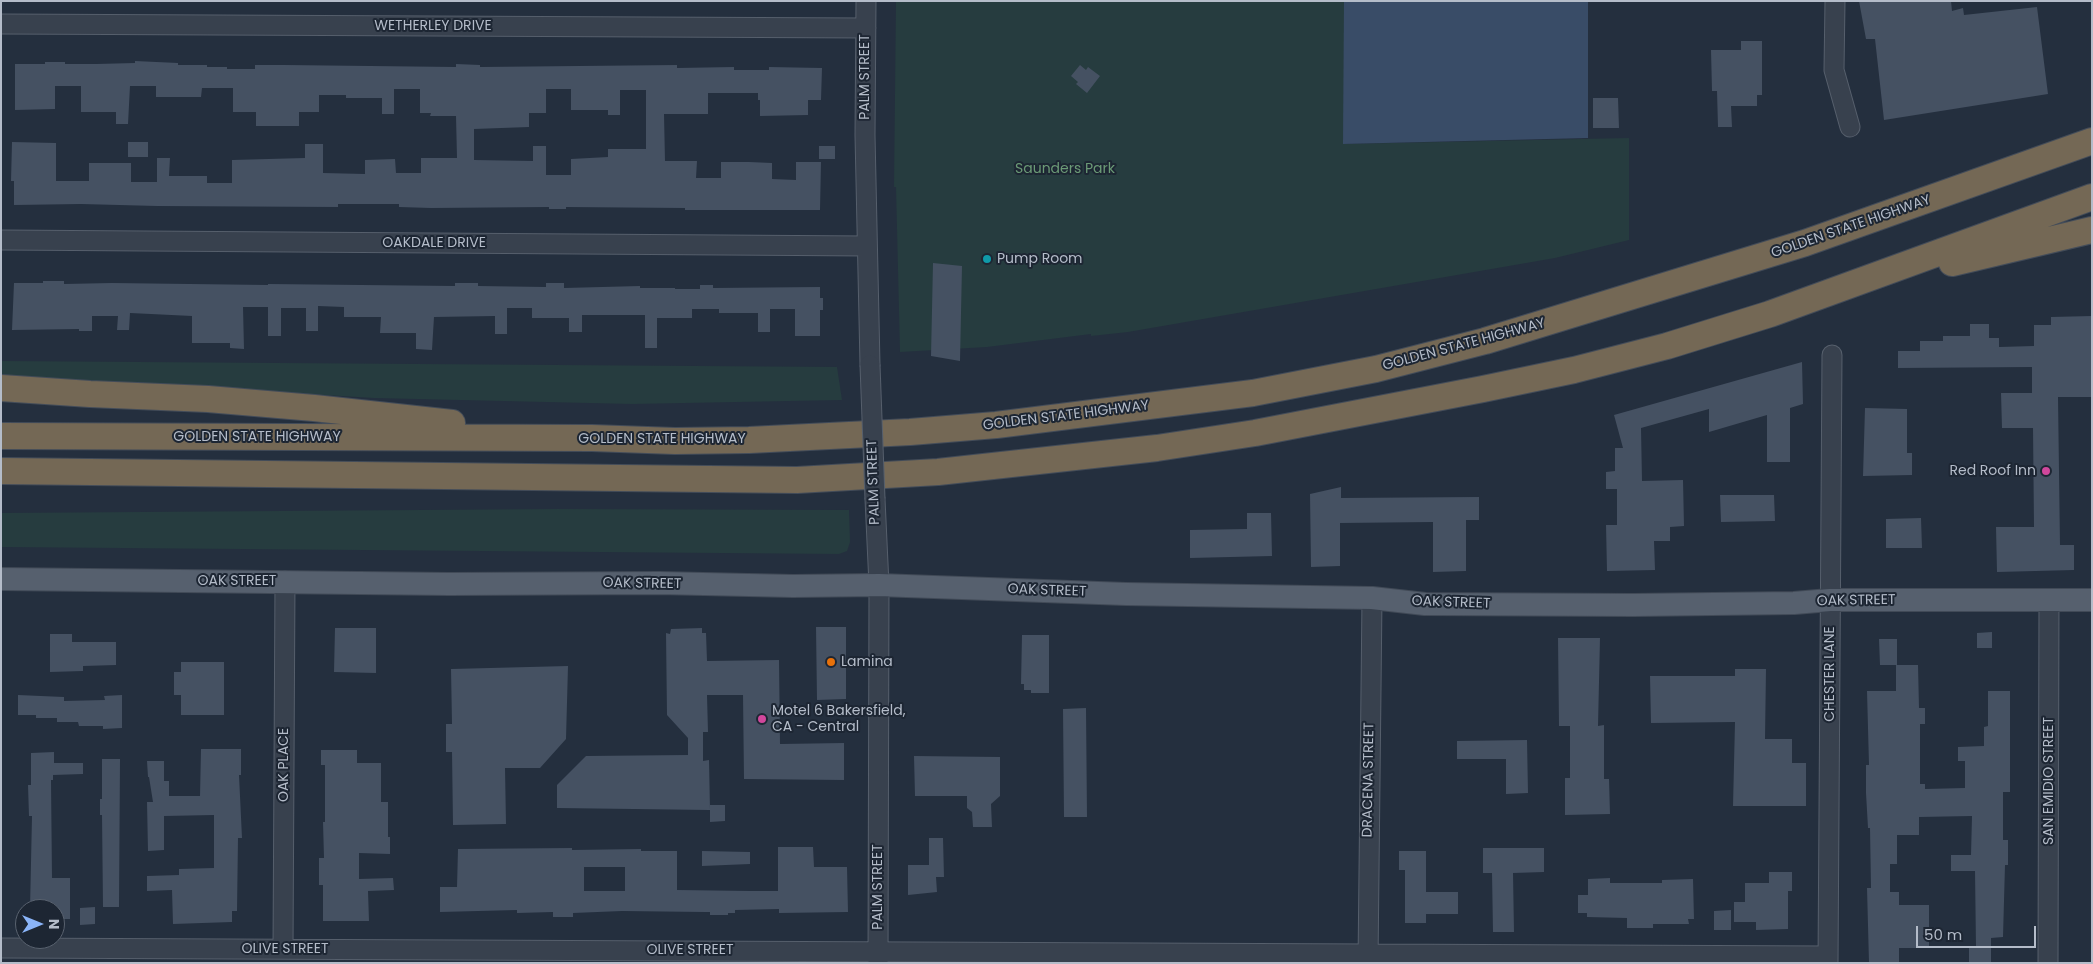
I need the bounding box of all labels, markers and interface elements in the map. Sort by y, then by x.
street label: WETHERLEY DRIVE [374,18,492,34]
street label: PALM STREET [857,34,873,120]
park label: Saunders Park [1015,161,1115,177]
street label: GOLDEN STATE HIGHWAY [1769,192,1933,262]
street label: OAKDALE DRIVE [382,235,486,251]
place label: Pump Room [997,251,1083,267]
marker: Pump Room [981,253,993,265]
street label: GOLDEN STATE HIGHWAY [1381,315,1547,375]
street label: GOLDEN STATE HIGHWAY [982,397,1150,435]
street label: GOLDEN STATE HIGHWAY [173,429,341,445]
street label: GOLDEN STATE HIGHWAY [578,431,746,447]
street label: PALM STREET [864,439,884,525]
place label: Red Roof Inn [1949,463,2036,479]
marker: Red Roof Inn [2040,465,2052,477]
street label: OAK STREET [198,573,276,589]
street label: OAK STREET [602,575,682,593]
street label: OAK STREET [1007,581,1087,601]
street label: OAK STREET [1816,592,1896,610]
street label: OAK STREET [1411,593,1491,613]
street label: CHESTER LANE [1822,626,1838,722]
place label: Lamina [841,654,893,670]
marker: Lamina [825,656,837,668]
place label: Motel 6 Bakersfield, CA - Central [772,703,905,736]
marker: Motel 6 Bakersfield, CA - Central [756,713,768,725]
street label: SAN EMIDIO STREET [2041,717,2057,845]
street label: DRACENA STREET [1360,722,1378,838]
street label: OAK PLACE [276,728,292,802]
street label: PALM STREET [870,844,886,930]
north arrow [15,899,65,949]
scale bar [1918,916,2038,948]
text: N [44,919,64,929]
text: 50 m [1924,924,1962,945]
street label: OLIVE STREET [241,941,329,957]
street label: OLIVE STREET [646,942,734,958]

